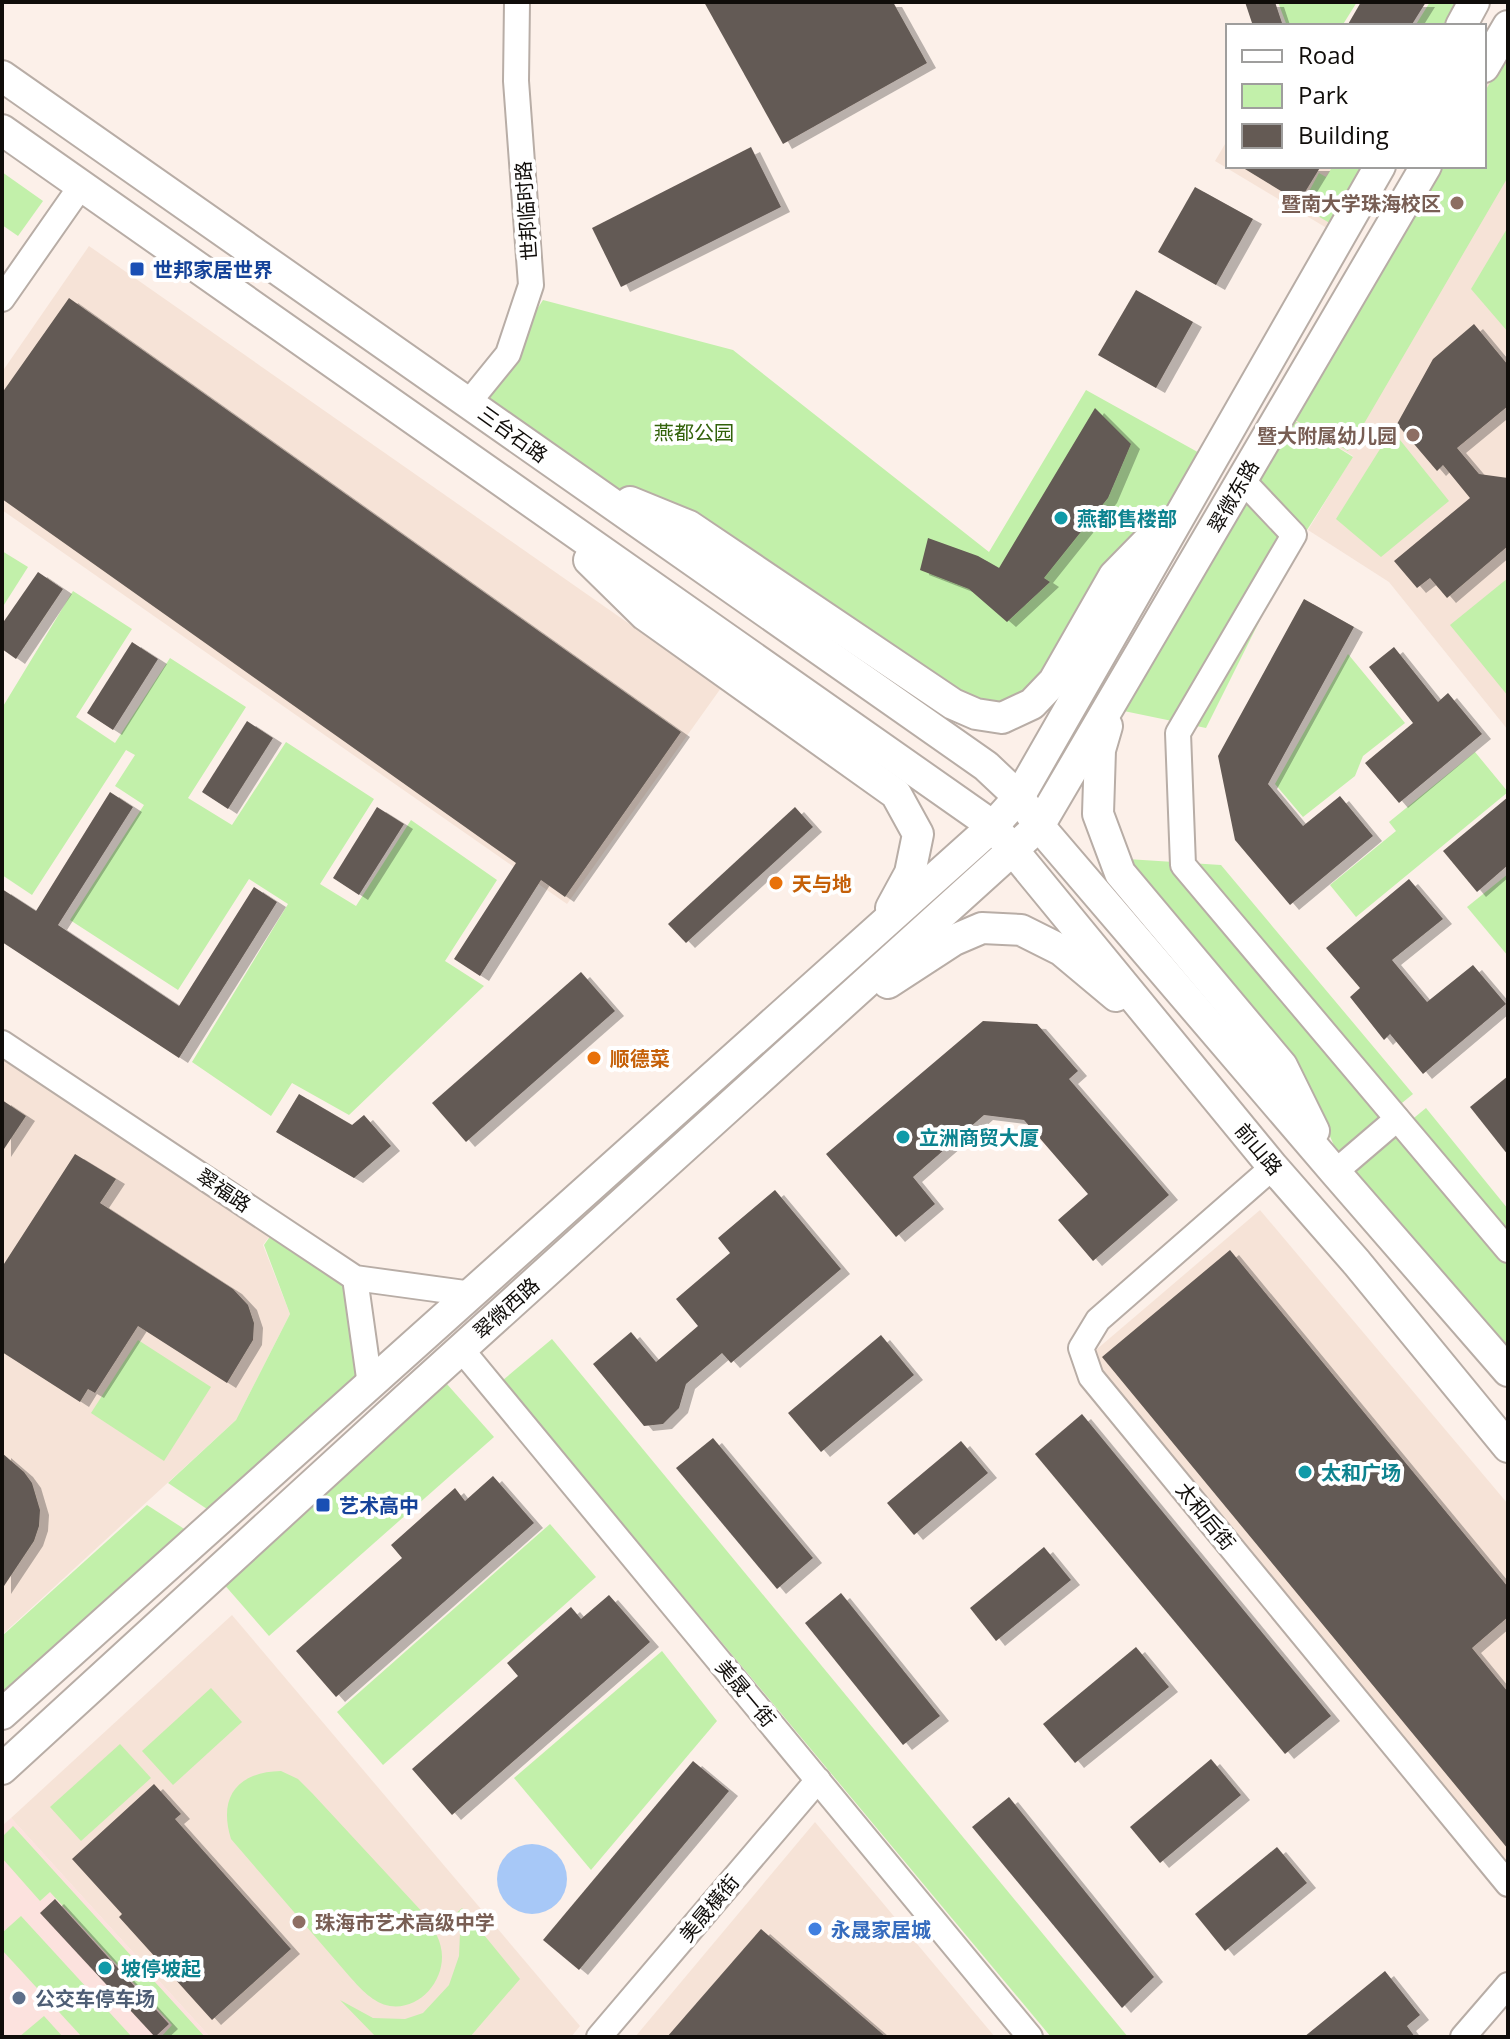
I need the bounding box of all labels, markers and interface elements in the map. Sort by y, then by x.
legend [1226,24,1486,168]
text: Road [1298,38,1355,71]
text: Park [1298,78,1349,111]
text: Building [1298,118,1389,151]
street label: 世邦临时路 [509,160,543,262]
place label: 暨南大学珠海校区 [1281,190,1441,217]
marker: 暨南大学珠海校区 [1448,194,1466,212]
place label: 世邦家居世界 [153,256,273,283]
marker: 世邦家居世界 [128,260,146,278]
street label: 三台石路 [473,400,553,468]
park label: 燕都公园 [654,419,734,446]
place label: 暨大附属幼儿园 [1257,422,1397,449]
marker: 暨大附属幼儿园 [1404,426,1422,444]
street label: 翠微东路 [1201,455,1265,537]
place label: 燕都售楼部 [1077,505,1177,532]
marker: 燕都售楼部 [1052,509,1070,527]
place label: 天与地 [792,870,852,897]
marker: 天与地 [767,874,785,892]
place label: 顺德菜 [610,1045,670,1072]
marker: 顺德菜 [585,1049,603,1067]
street label: 前山路 [1229,1117,1289,1181]
place label: 立洲商贸大厦 [919,1124,1039,1151]
marker: 立洲商贸大厦 [894,1128,912,1146]
street label: 翠福路 [192,1162,256,1218]
street label: 翠微西路 [467,1271,545,1345]
place label: 太和广场 [1321,1459,1401,1486]
marker: 太和广场 [1296,1463,1314,1481]
street label: 太和后街 [1170,1476,1242,1556]
place label: 艺术高中 [339,1492,419,1519]
marker: 艺术高中 [314,1496,332,1514]
street label: 美晟一街 [710,1654,782,1732]
street label: 美晟橫街 [673,1869,745,1947]
place label: 珠海市艺术高级中学 [315,1909,495,1936]
marker: 珠海市艺术高级中学 [290,1913,308,1931]
place label: 永晟家居城 [831,1916,931,1943]
marker: 永晟家居城 [806,1920,824,1938]
place label: 坡停坡起 [121,1955,201,1982]
marker: 坡停坡起 [96,1959,114,1977]
place label: 公交车停车场 [35,1985,155,2012]
marker: 公交车停车场 [10,1989,28,2007]

